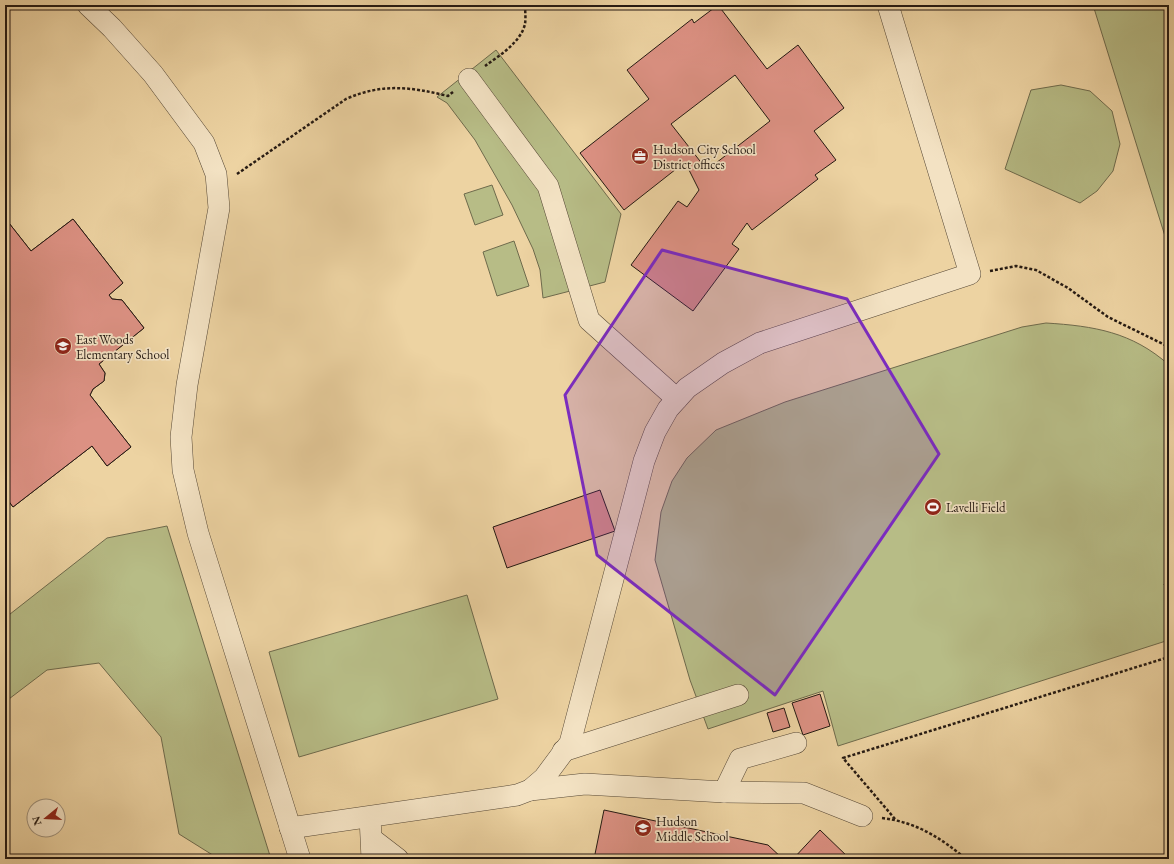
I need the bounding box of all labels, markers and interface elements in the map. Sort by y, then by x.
place label: Hudson City School District offices [653,141,756,173]
office icon: Hudson City School District offices [630,146,650,166]
place label: East Woods Elementary School [76,331,169,363]
school or university icon: East Woods Elementary School [53,336,73,356]
sports icon: Lavelli Field [923,497,943,517]
place label: Lavelli Field [946,499,1006,516]
north arrow [26,798,66,838]
place label: Hudson Middle School [656,813,729,845]
text: N [28,815,45,827]
school or university icon: Hudson Middle School [633,818,653,838]

